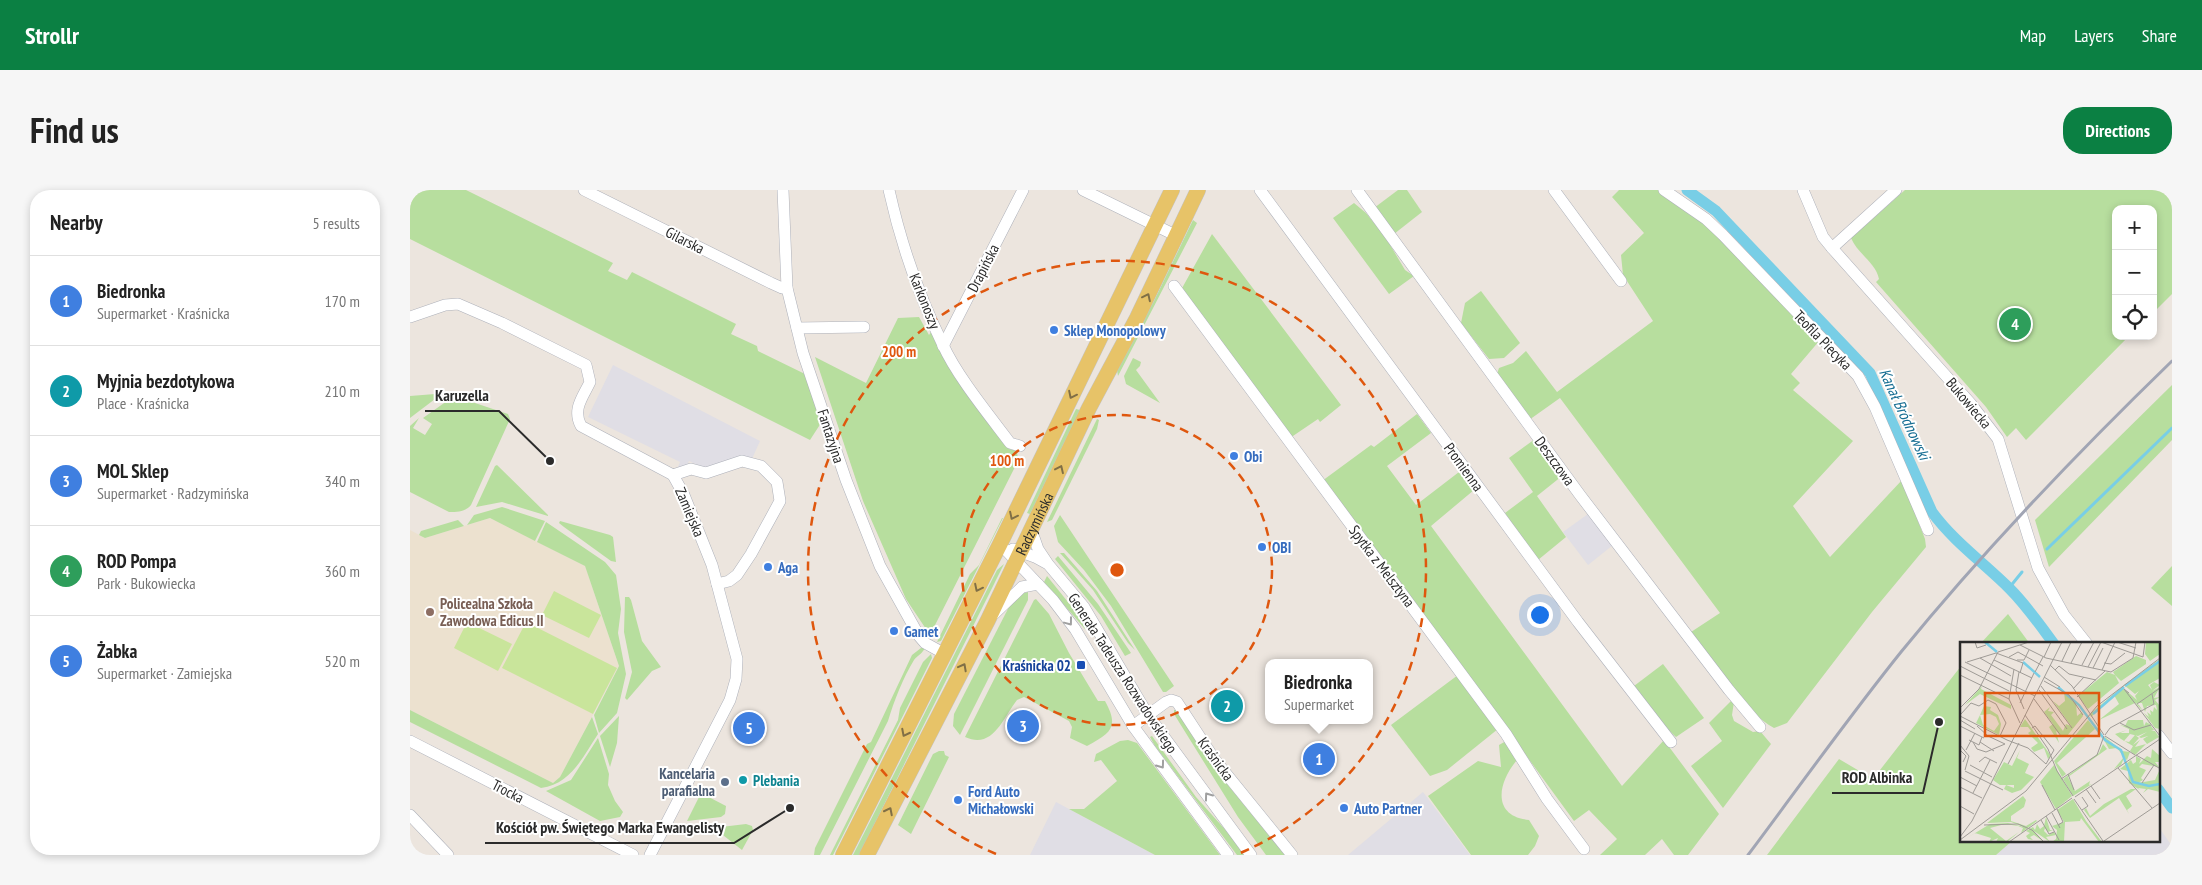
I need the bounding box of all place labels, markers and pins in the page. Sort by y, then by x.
pin: 4 [1999,305,2031,343]
place label: Sklep Monopolowy [1064,321,1167,340]
marker: Sklep Monopolowy [1048,324,1060,336]
callout: Karuzella [425,380,499,411]
place label: Obi [1244,447,1262,466]
marker: Obi [1228,450,1240,462]
place label: OBI [1272,538,1291,557]
marker: OBI [1256,541,1268,553]
place label: Aga [777,558,798,577]
marker: Aga [762,561,774,573]
centre of rings [1108,561,1126,579]
place label: Policealna Szkoła Zawodowa Edicus II [440,594,544,630]
marker: Policealna Szkoła Zawodowa Edicus II [424,606,436,618]
place label: Gamet [904,622,939,641]
marker: Gamet [888,625,900,637]
place label: Kraśnicka 02 [1002,656,1071,675]
marker: Kraśnicka 02 [1075,659,1087,671]
pin: 2 [1211,687,1243,725]
pin: 3 [1007,707,1039,745]
pin: 5 [733,709,765,747]
pin: 1 [1303,740,1335,778]
callout: ROD Albinka [1832,762,1923,793]
place label: Kancelaria parafialna [659,764,715,800]
place label: Plebania [753,771,799,790]
marker: Plebania [737,774,749,786]
marker: Kancelaria parafialna [719,776,731,788]
place label: Ford Auto Michałowski [968,782,1034,818]
marker: Ford Auto Michałowski [952,794,964,806]
place label: Auto Partner [1353,799,1423,818]
marker: Auto Partner [1338,802,1350,814]
callout: Kościół pw. Świętego Marka Ewangelisty [485,812,734,843]

